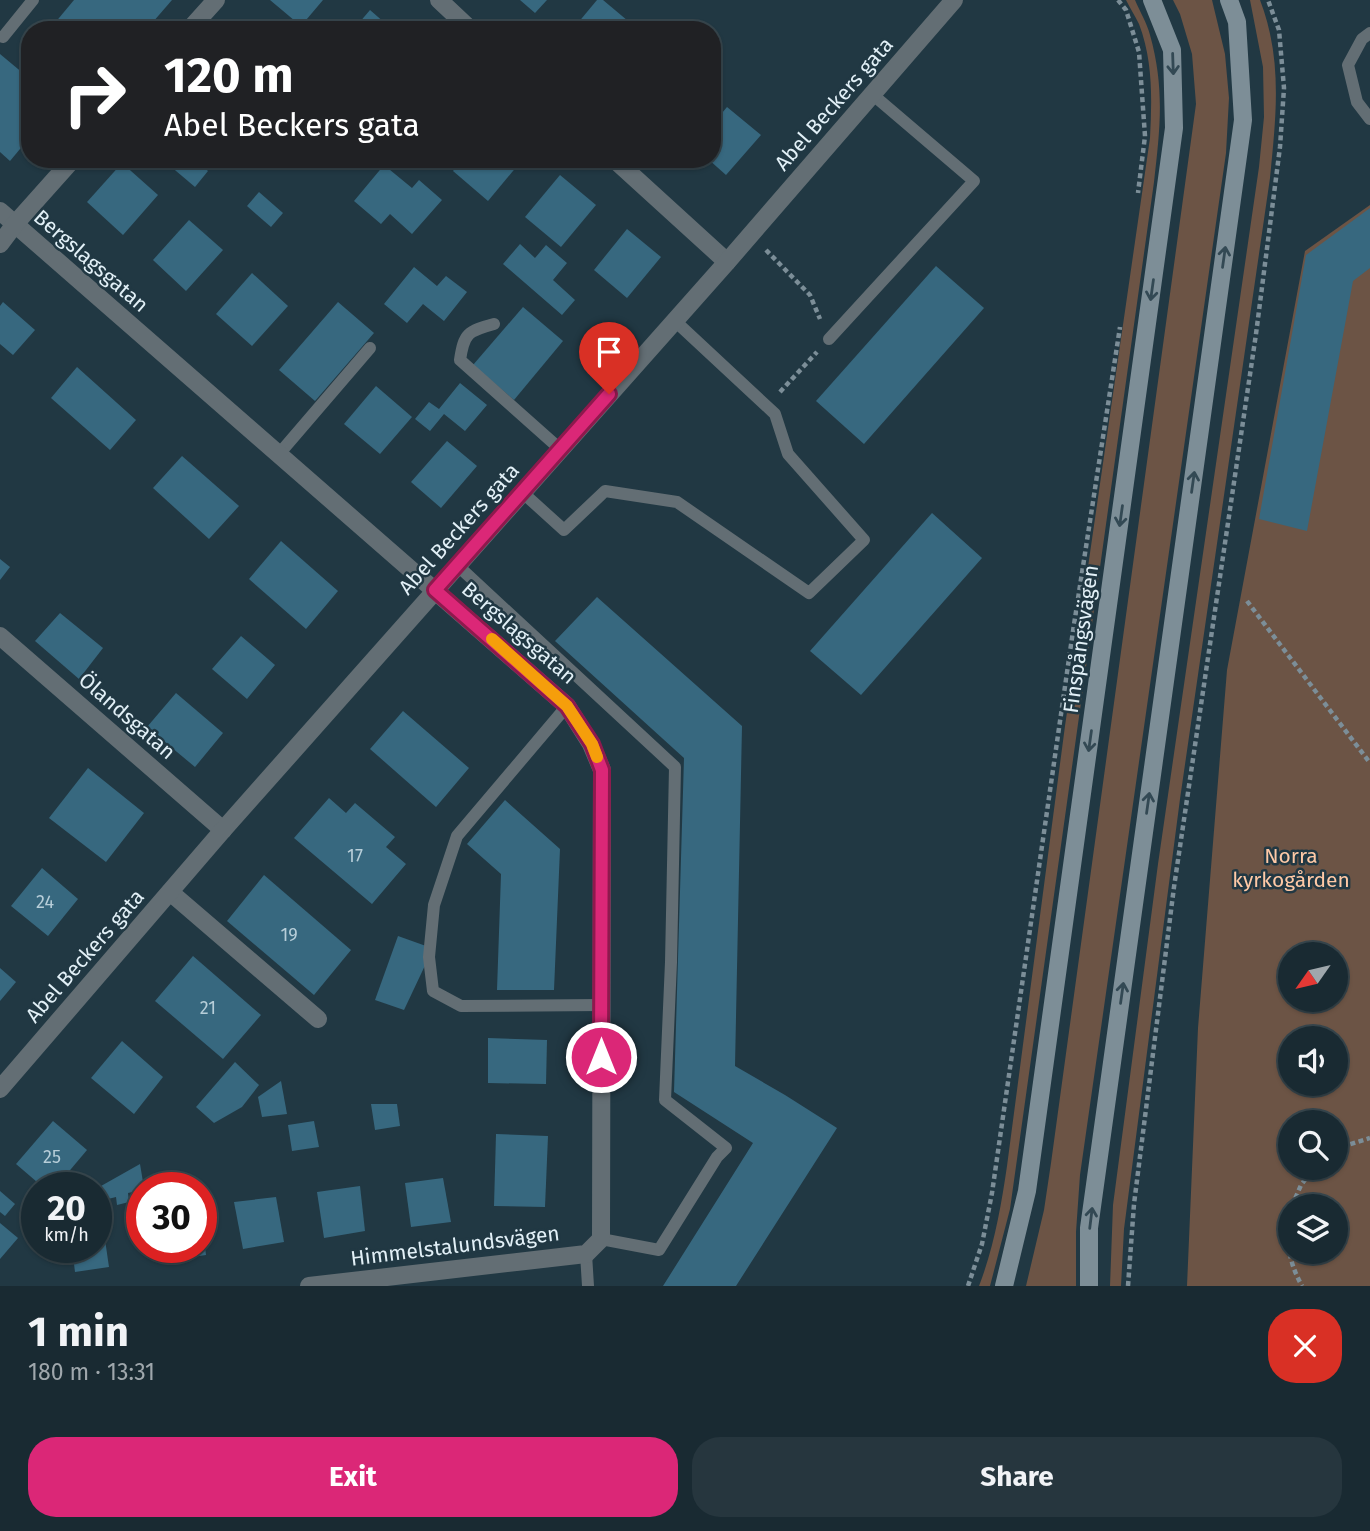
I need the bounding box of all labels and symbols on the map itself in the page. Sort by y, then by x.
street label: Abel Beckers gata [769,32,899,176]
one-way arrow [1166,53,1179,76]
street label: Bergslagsgatan [28,204,154,318]
one-way arrow [1218,246,1231,269]
one-way arrow [1145,278,1158,301]
pin [579,322,639,394]
street label: Abel Beckers gata [393,458,525,600]
one-way arrow [1186,471,1199,494]
one-way arrow [1114,504,1127,527]
street label: Finspångsvägen [1058,563,1104,715]
street label: Bergslagsgatan [456,576,582,690]
street label: Ölandsgatan [73,667,181,765]
one-way arrow [1083,729,1096,752]
one-way arrow [1142,792,1155,815]
park label: Norra kyrkogården [1232,843,1350,893]
house number: 17 [347,845,363,867]
street label: Abel Beckers gata [20,884,150,1028]
house number: 24 [36,891,54,913]
house number: 19 [280,924,298,946]
north arrow [1278,942,1348,1012]
one-way arrow [1116,982,1129,1004]
house number: 21 [200,997,216,1019]
position arrow [564,1020,638,1094]
house number: 25 [43,1146,61,1168]
speed limit sign: 30 [126,1172,217,1263]
one-way arrow [1084,1207,1097,1230]
street label: Himmelstalundsvägen [349,1220,561,1272]

